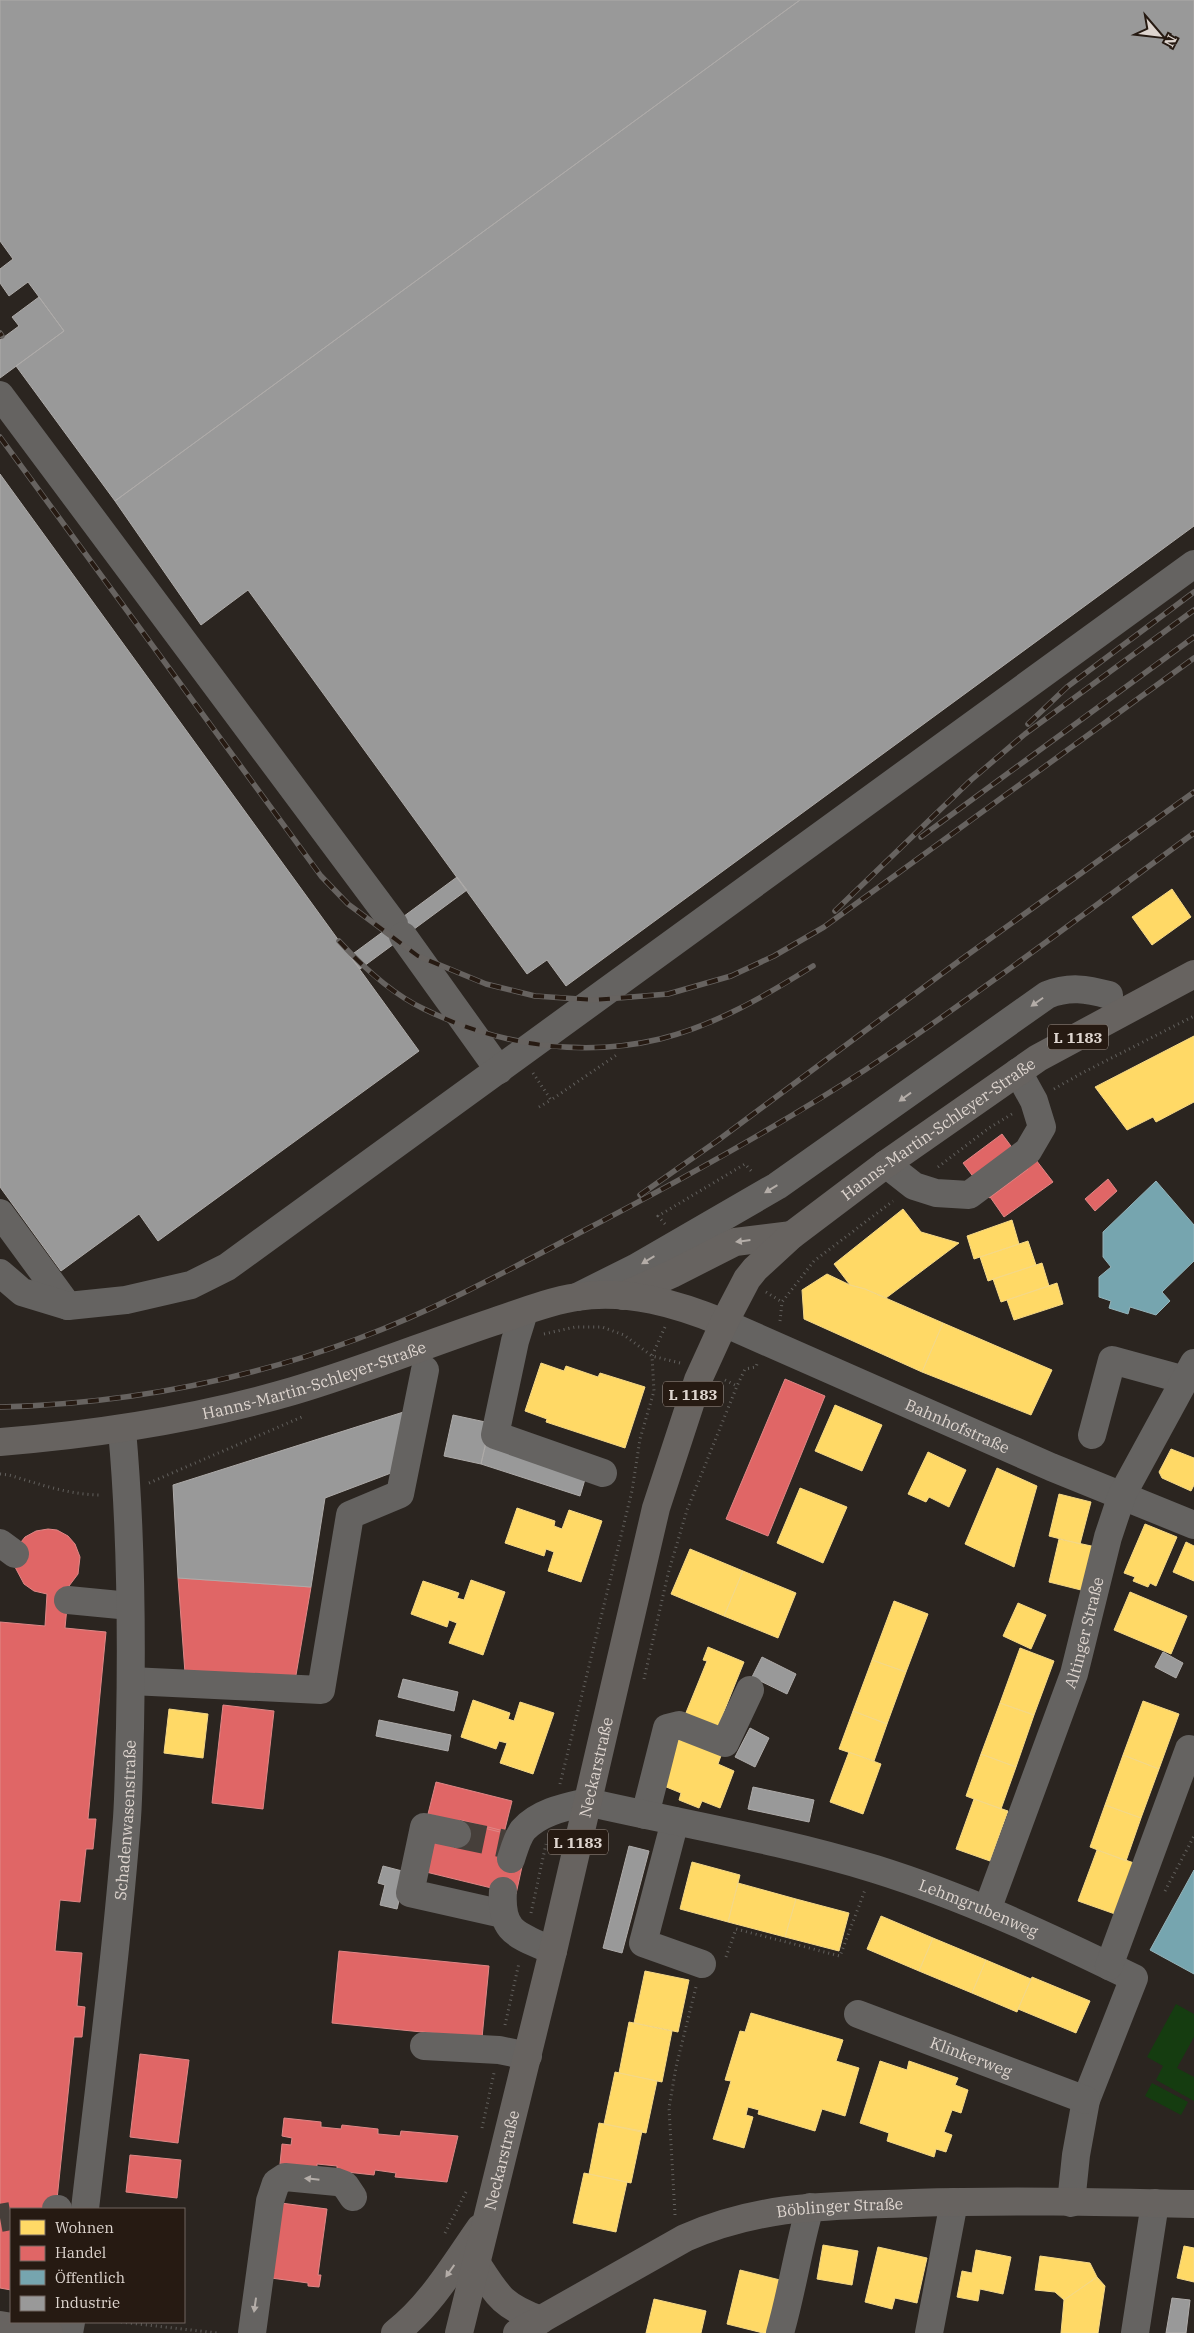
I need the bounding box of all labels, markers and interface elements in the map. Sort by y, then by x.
north arrow [1134,10,1184,60]
text: N [1160,32,1181,50]
one-way arrow [1030,997,1044,1007]
road number: L 1183 [1048,1024,1108,1050]
street label: Hanns-Martin-Schleyer-Straße [837,1053,1039,1204]
one-way arrow [899,1091,912,1102]
one-way arrow [765,1185,778,1194]
one-way arrow [735,1237,751,1245]
one-way arrow [641,1256,654,1265]
street label: Hanns-Martin-Schleyer-Straße [200,1336,429,1423]
road number: L 1183 [663,1382,723,1406]
street label: Bahnhofstraße [902,1394,1013,1458]
street label: Altinger Straße [1060,1575,1108,1691]
street label: Neckarstraße [574,1715,617,1819]
street label: Schadenwasenstraße [110,1740,140,1901]
road number: L 1183 [548,1830,608,1854]
street label: Lehmgrubenweg [916,1875,1042,1941]
street label: Klinkerweg [927,2032,1015,2081]
street label: Neckarstraße [480,2108,523,2212]
one-way arrow [304,2175,320,2183]
street label: Böblinger Straße [775,2193,903,2221]
legend [10,2208,185,2323]
text: Wohnen [55,2218,114,2237]
text: Handel [55,2243,106,2262]
one-way arrow [445,2264,455,2278]
text: Öffentlich [55,2268,125,2287]
text: Industrie [55,2293,120,2312]
one-way arrow [251,2297,259,2313]

